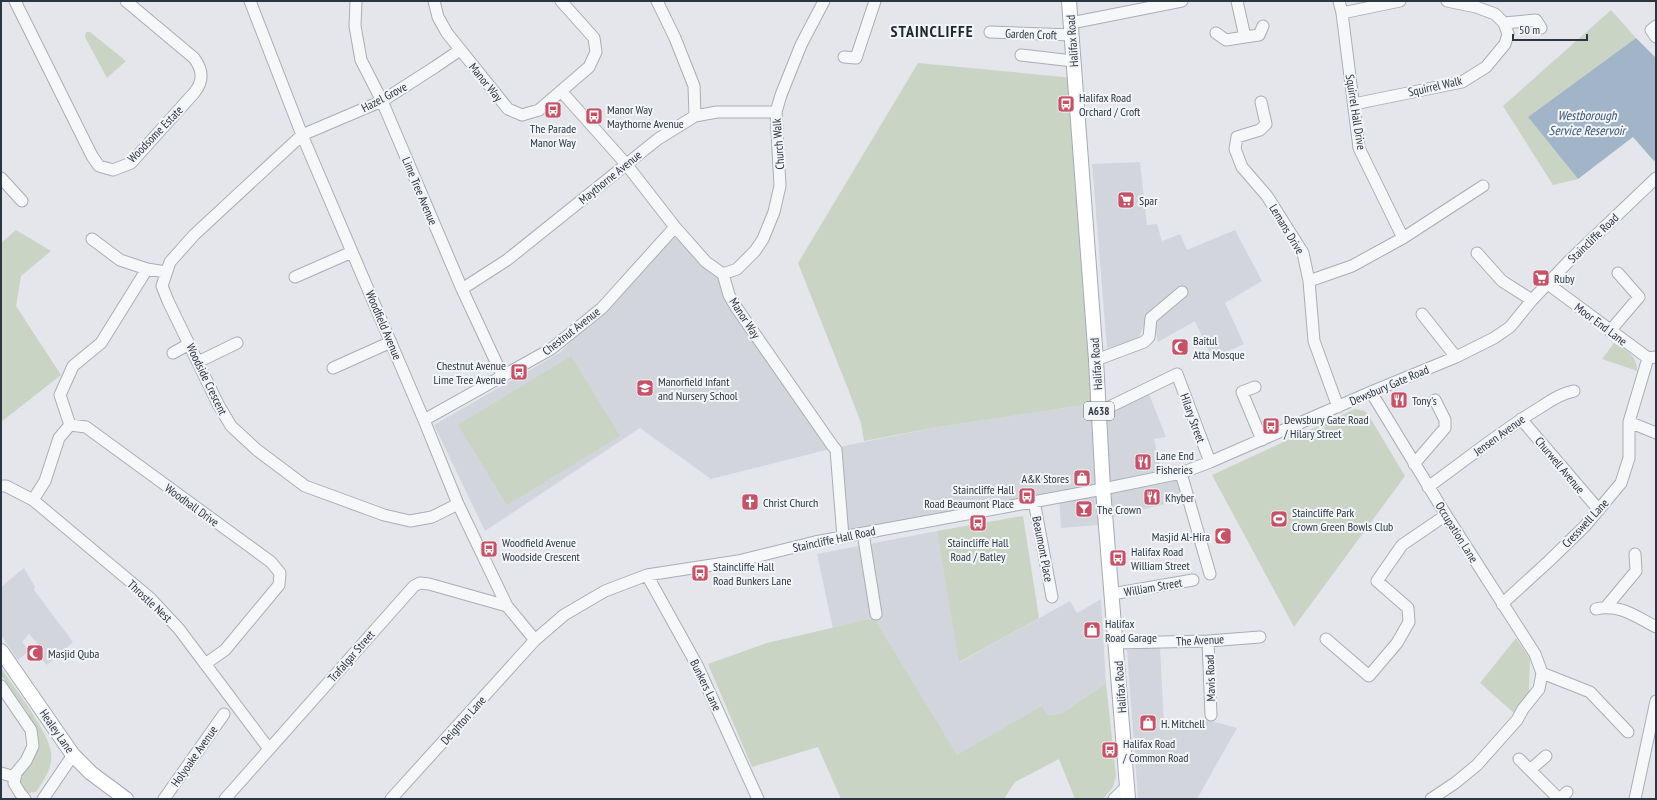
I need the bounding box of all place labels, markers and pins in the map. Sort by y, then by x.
place label: Halifax Road Orchard / Croft [1079,90,1141,119]
bus stop icon: Halifax Road Orchard / Croft [1056,94,1076,114]
bus stop icon: The Parade Manor Way [543,100,563,120]
place label: Manor Way Maythorne Avenue [607,102,684,131]
bus stop icon: Manor Way Maythorne Avenue [584,106,604,126]
place label: The Parade Manor Way [530,121,576,150]
supermarket icon: Spar [1116,190,1136,210]
place label: Spar [1139,193,1158,208]
supermarket icon: Ruby [1531,268,1551,288]
place label: Ruby [1554,271,1575,286]
place label: Baitul Atta Mosque [1193,333,1245,362]
mosque icon: Baitul Atta Mosque [1170,337,1190,357]
place label: Chestnut Avenue Lime Tree Avenue [433,358,506,387]
bus stop icon: Chestnut Avenue Lime Tree Avenue [509,362,529,382]
place label: Manorfield Infant and Nursery School [658,374,738,403]
school or university icon: Manorfield Infant and Nursery School [635,378,655,398]
restaurant icon: Tony's [1389,390,1409,410]
place label: Tony's [1412,393,1437,408]
place label: Dewsbury Gate Road / Hilary Street [1283,412,1369,441]
bus stop icon: Dewsbury Gate Road / Hilary Street [1261,416,1281,436]
place label: Lane End Fisheries [1156,448,1194,477]
restaurant icon: Lane End Fisheries [1133,452,1153,472]
shop icon: A&K Stores [1072,468,1092,488]
place label: A&K Stores [1021,471,1069,486]
place label: Staincliffe Hall Road Beaumont Place [924,482,1014,511]
bus stop icon: Staincliffe Hall Road Beaumont Place [1017,486,1037,506]
restaurant icon: Khyber [1142,487,1162,507]
place label: Khyber [1165,490,1195,505]
church icon: Christ Church [740,492,760,512]
place label: Christ Church [763,495,818,510]
bar icon: The Crown [1074,499,1094,519]
place label: The Crown [1097,502,1141,517]
place label: Staincliffe Park Crown Green Bowls Club [1292,505,1393,534]
sports icon: Staincliffe Park Crown Green Bowls Club [1269,509,1289,529]
bus stop icon: Staincliffe Hall Road / Batley [968,513,988,533]
mosque icon: Masjid Al-Hira [1213,526,1233,546]
place label: Masjid Al-Hira [1152,529,1210,544]
place label: Woodfield Avenue Woodside Crescent [502,535,580,564]
place label: Staincliffe Hall Road / Batley [947,535,1009,564]
bus stop icon: Woodfield Avenue Woodside Crescent [479,539,499,559]
place label: Halifax Road William Street [1131,544,1191,573]
bus stop icon: Halifax Road William Street [1108,548,1128,568]
place label: Staincliffe Hall Road Bunkers Lane [713,559,791,588]
bus stop icon: Staincliffe Hall Road Bunkers Lane [690,563,710,583]
place label: Halifax Road Garage [1105,616,1157,645]
shop icon: Halifax Road Garage [1082,620,1102,640]
mosque icon: Masjid Quba [25,643,45,663]
place label: Masjid Quba [48,646,99,661]
shop icon: H. Mitchell [1138,713,1158,733]
place label: H. Mitchell [1161,716,1205,731]
place label: Halifax Road / Common Road [1122,736,1189,765]
bus stop icon: Halifax Road / Common Road [1100,740,1120,760]

